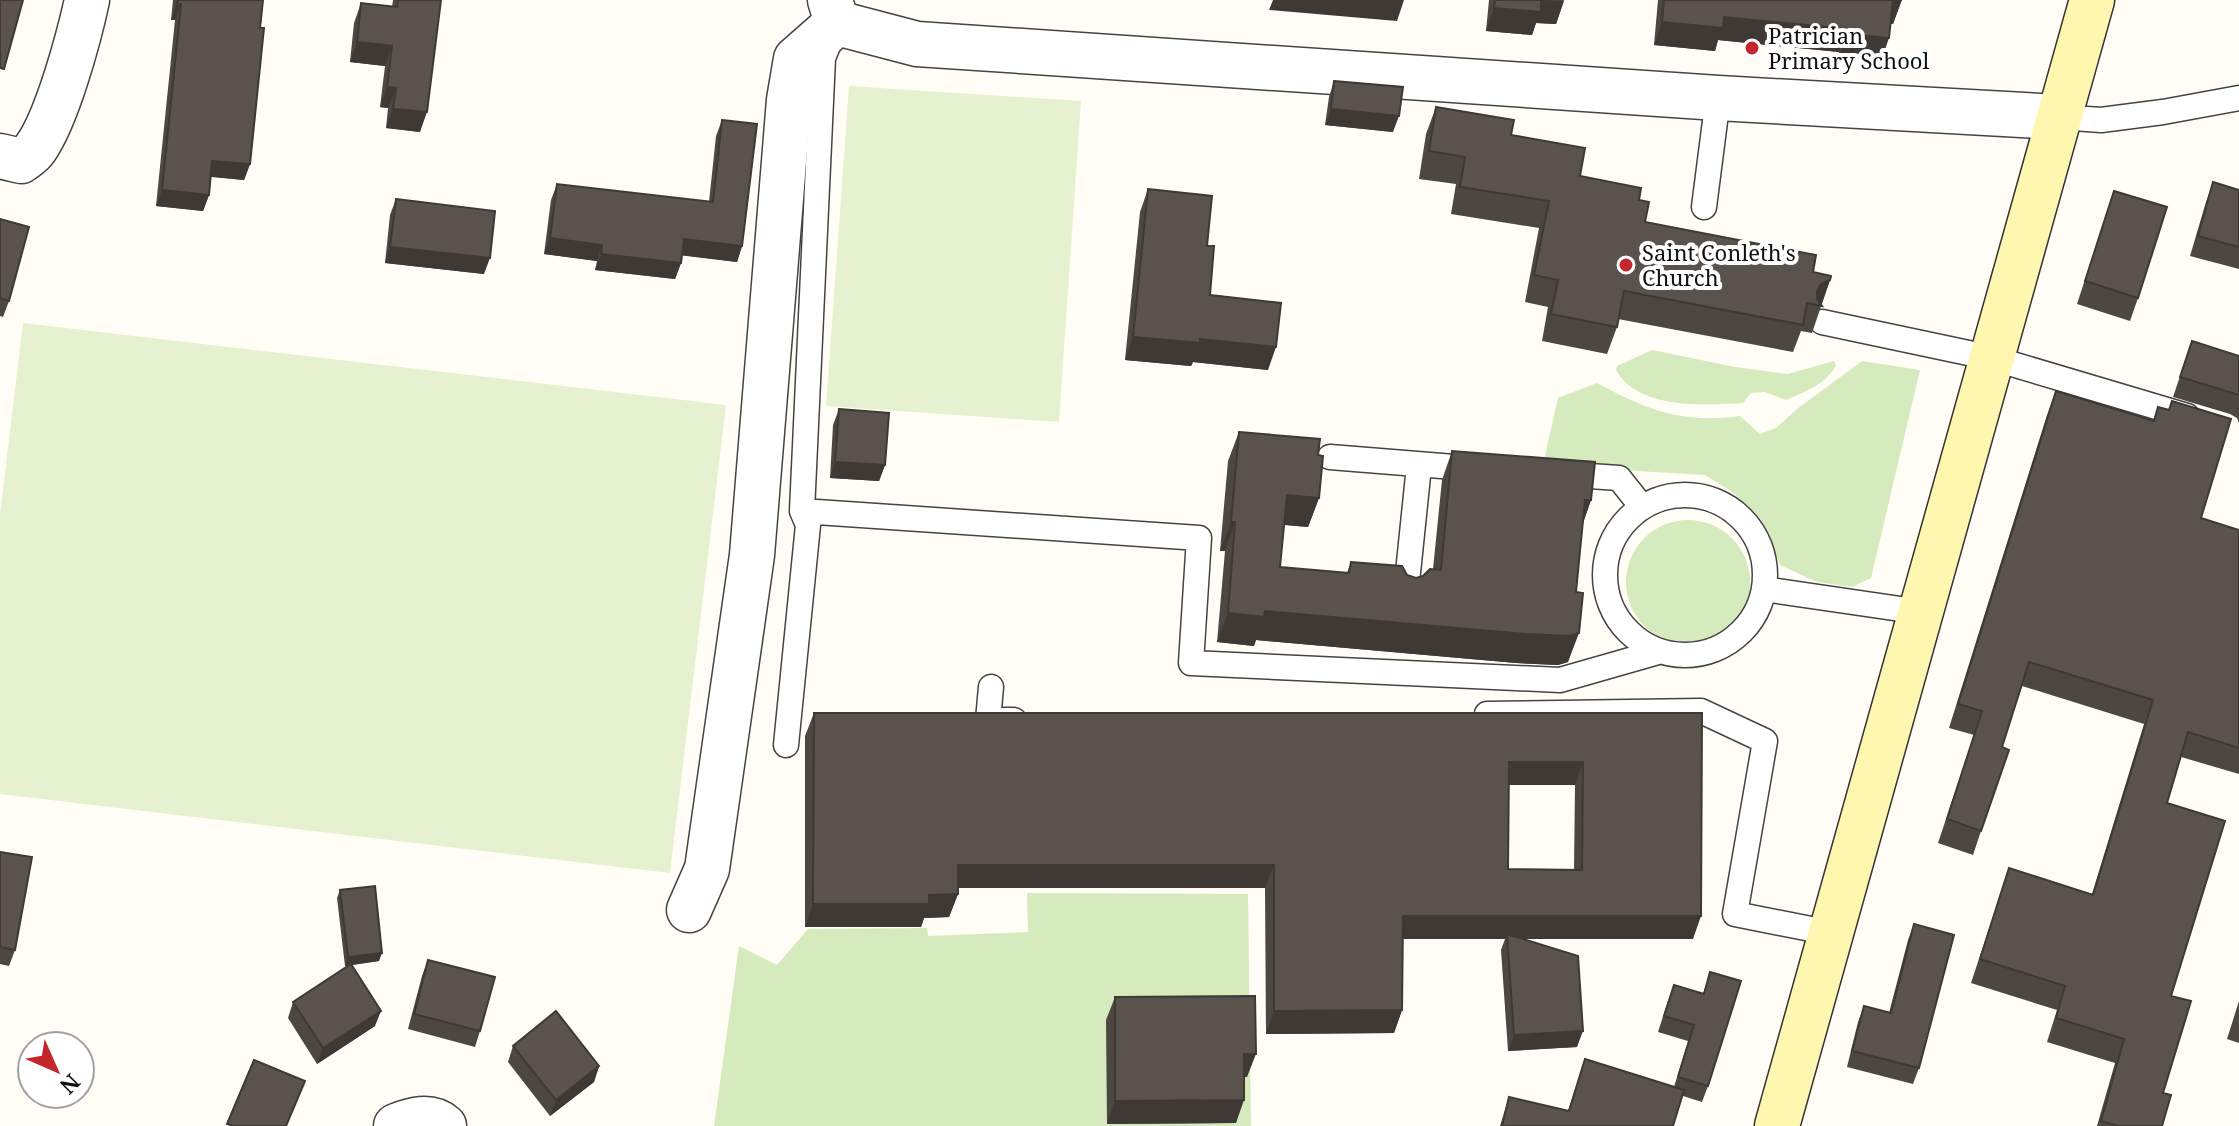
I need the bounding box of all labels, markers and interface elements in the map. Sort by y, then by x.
place label: Patrician Primary School [1768,20,1930,75]
marker: Patrician Primary School [1743,39,1761,57]
place label: Saint Conleth's Church [1642,237,1796,292]
marker: Saint Conleth's Church [1617,256,1635,274]
north arrow [16,1030,96,1110]
text: N [54,1068,88,1102]

